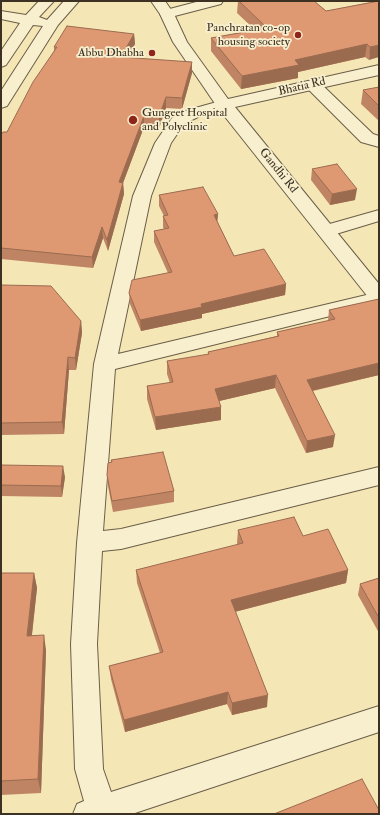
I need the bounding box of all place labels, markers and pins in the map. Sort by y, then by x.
place label: Panchratan co-op housing society [207,21,290,49]
marker: Panchratan co-op housing society [293,30,303,40]
place label: Abbu Dhabha [78,46,144,60]
marker: Abbu Dhabha [147,48,157,58]
place label: Gungeet Hospital and Polyclinic [142,106,227,134]
marker: Gungeet Hospital and Polyclinic [127,114,139,126]

